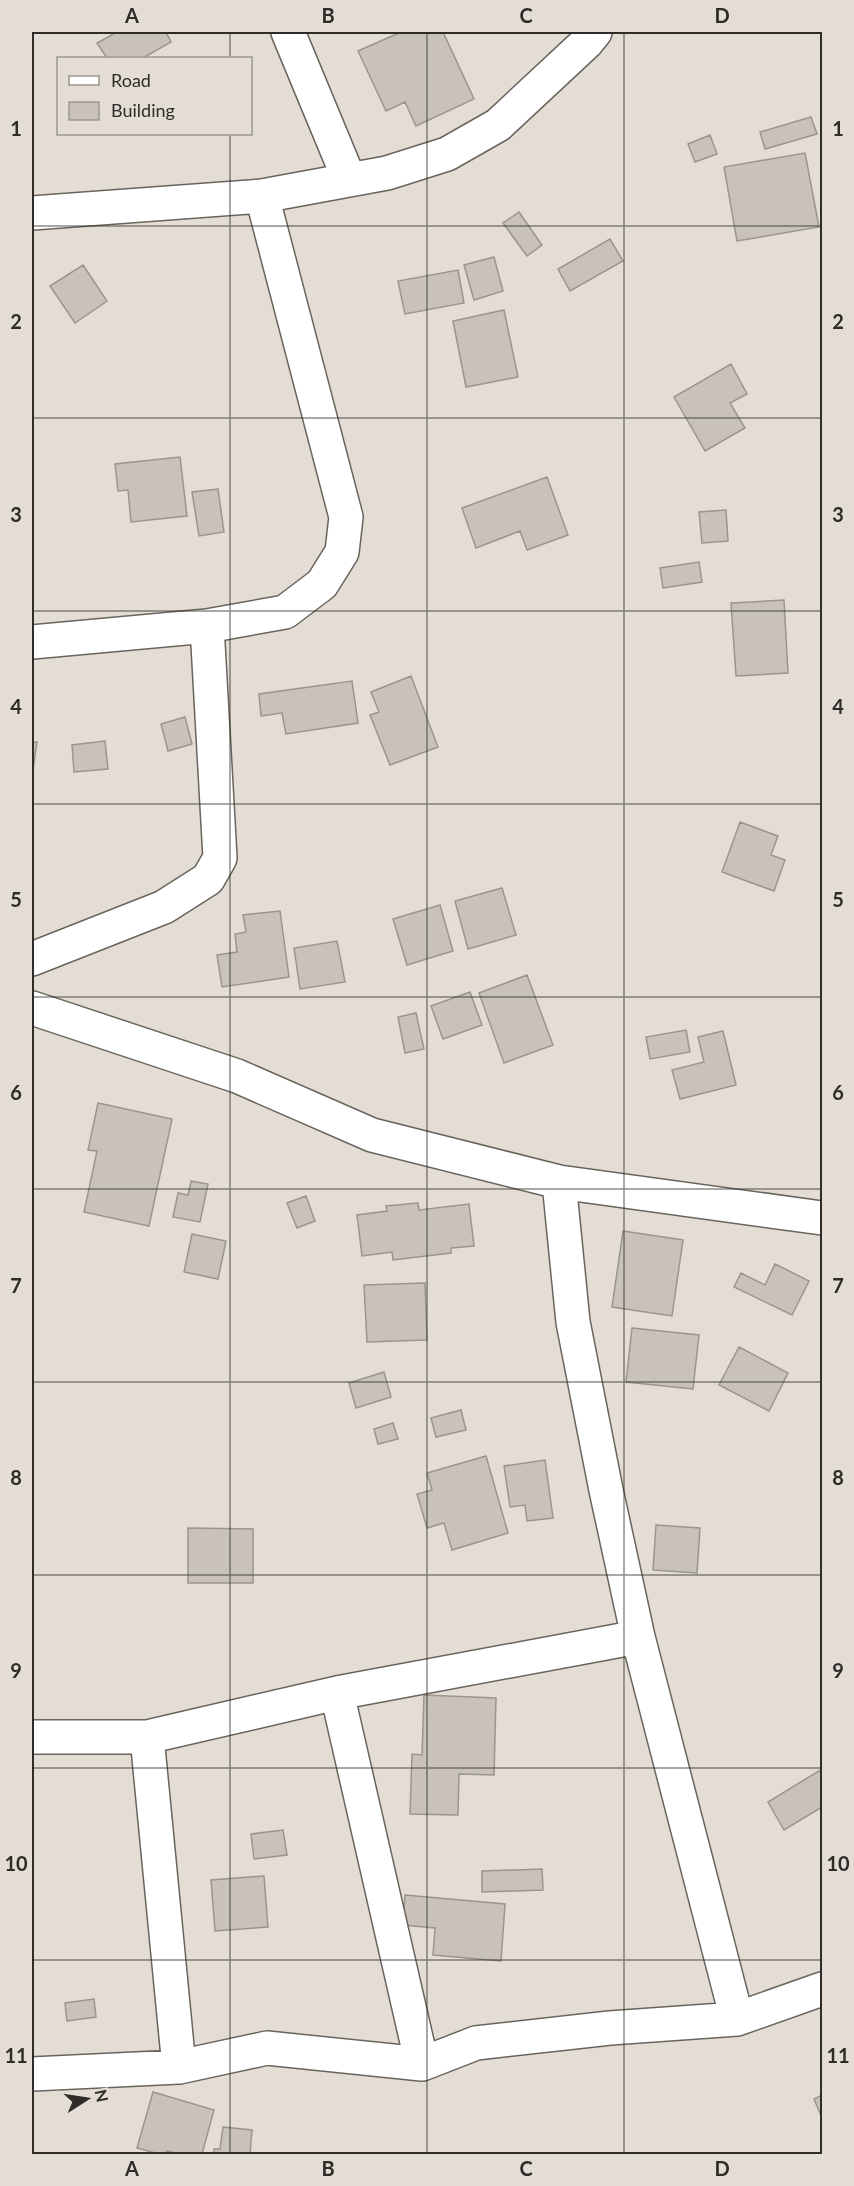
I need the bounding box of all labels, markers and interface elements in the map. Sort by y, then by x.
text: A [124,3,139,27]
text: B [321,3,335,27]
text: C [519,3,533,27]
text: D [714,3,730,27]
legend [57,57,252,135]
text: Road [111,69,151,91]
text: Building [111,99,175,121]
text: 1 [10,116,22,140]
text: 1 [832,116,844,140]
text: 2 [10,309,22,333]
text: 2 [832,309,844,333]
text: 3 [10,502,22,526]
text: 3 [832,502,844,526]
text: 4 [10,694,22,718]
text: 4 [832,694,844,718]
text: 5 [10,887,22,911]
text: 5 [832,887,844,911]
text: 6 [10,1080,22,1104]
text: 6 [832,1080,844,1104]
text: 7 [10,1273,22,1297]
text: 7 [832,1273,844,1297]
text: 8 [10,1465,22,1489]
text: 8 [832,1465,844,1489]
text: 9 [10,1658,22,1682]
text: 9 [832,1658,844,1682]
text: 10 [4,1851,28,1875]
text: 10 [826,1851,850,1875]
text: 11 [4,2043,28,2067]
text: 11 [826,2043,850,2067]
north arrow [57,2069,117,2129]
text: N [92,2088,113,2104]
text: A [124,2156,139,2180]
text: B [321,2156,335,2180]
text: C [519,2156,533,2180]
text: D [714,2156,730,2180]

